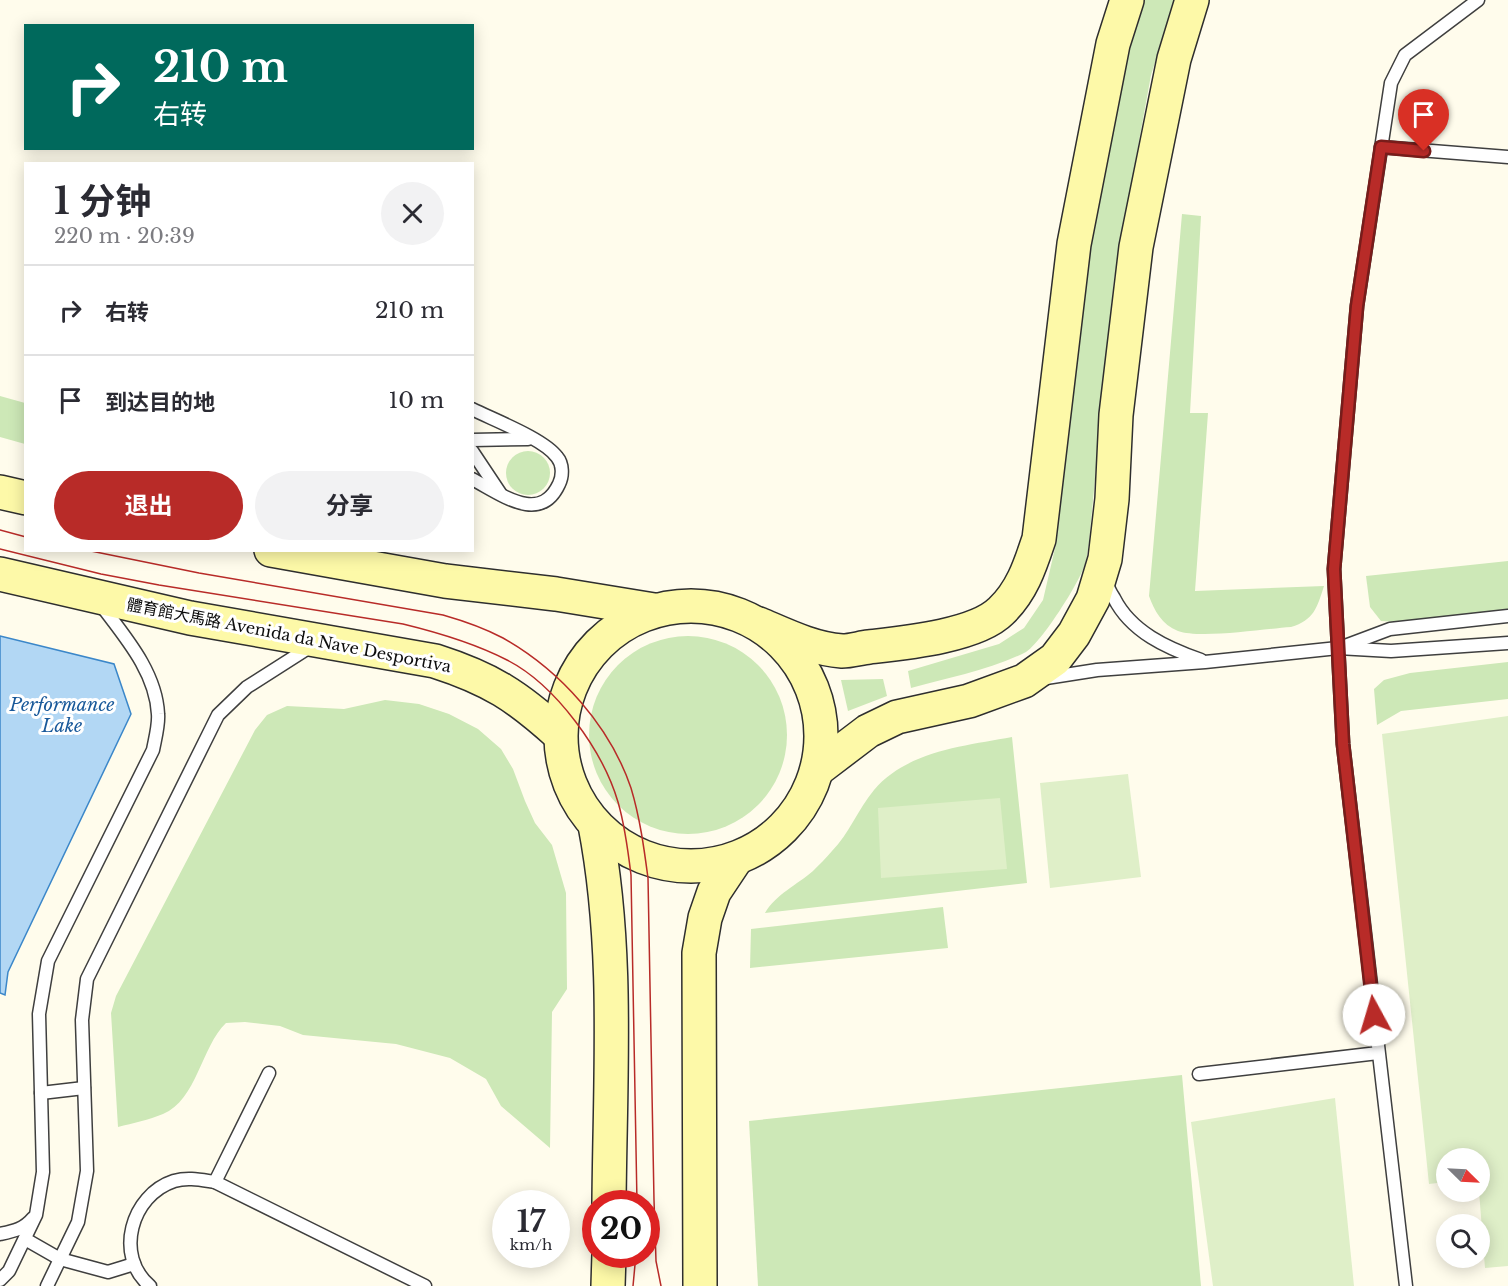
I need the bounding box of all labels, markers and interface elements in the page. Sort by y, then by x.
text: 210 m [153,41,288,93]
icon: right [54,48,132,126]
pin [1398,89,1449,151]
text: 右转 [153,98,207,131]
icon: arrive [1407,98,1440,131]
text: 1 分钟 [54,179,151,224]
button: close [381,182,444,245]
text: 220 m · 20:39 [54,224,195,248]
icon: right [54,294,87,327]
text: 210 m [375,297,444,324]
text: 右转 [105,299,149,326]
icon: arrive [54,384,87,417]
text: 10 m [389,387,444,414]
text: 到达目的地 [105,389,215,416]
button: 退出 [54,471,243,540]
button: 分享 [255,471,444,540]
street label: 體育館大馬路 Avenida da Nave Desportiva [125,594,453,676]
water label: Performance Lake [8,694,115,737]
position arrow [1342,983,1406,1047]
north arrow [1436,1148,1490,1202]
map controls [1436,1148,1490,1268]
speed limit sign: 20 [582,1190,660,1268]
text: 17 [517,1203,545,1240]
button: search [1436,1214,1490,1268]
text: km/h [510,1235,552,1254]

